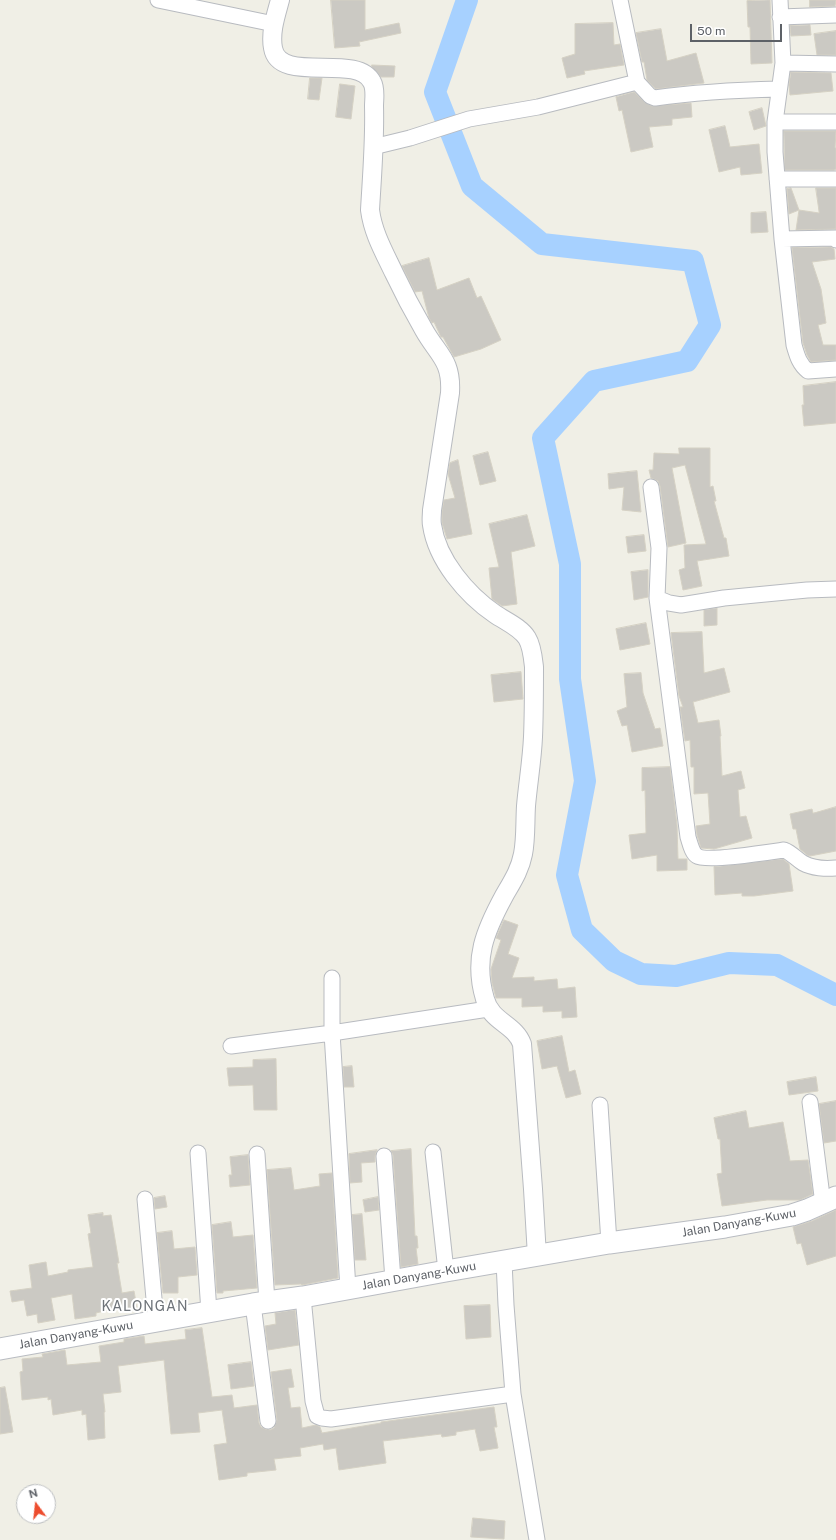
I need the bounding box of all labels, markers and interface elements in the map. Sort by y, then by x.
scale bar [692,16,784,42]
text: 50 m [697,24,725,38]
street label: Jalan Danyang-Kuwu [681,1206,797,1240]
street label: Jalan Danyang-Kuwu [361,1259,477,1293]
district label: KALONGAN [101,1299,189,1315]
street label: Jalan Danyang-Kuwu [18,1318,134,1352]
north arrow [16,1484,56,1524]
text: N [27,1486,39,1500]

